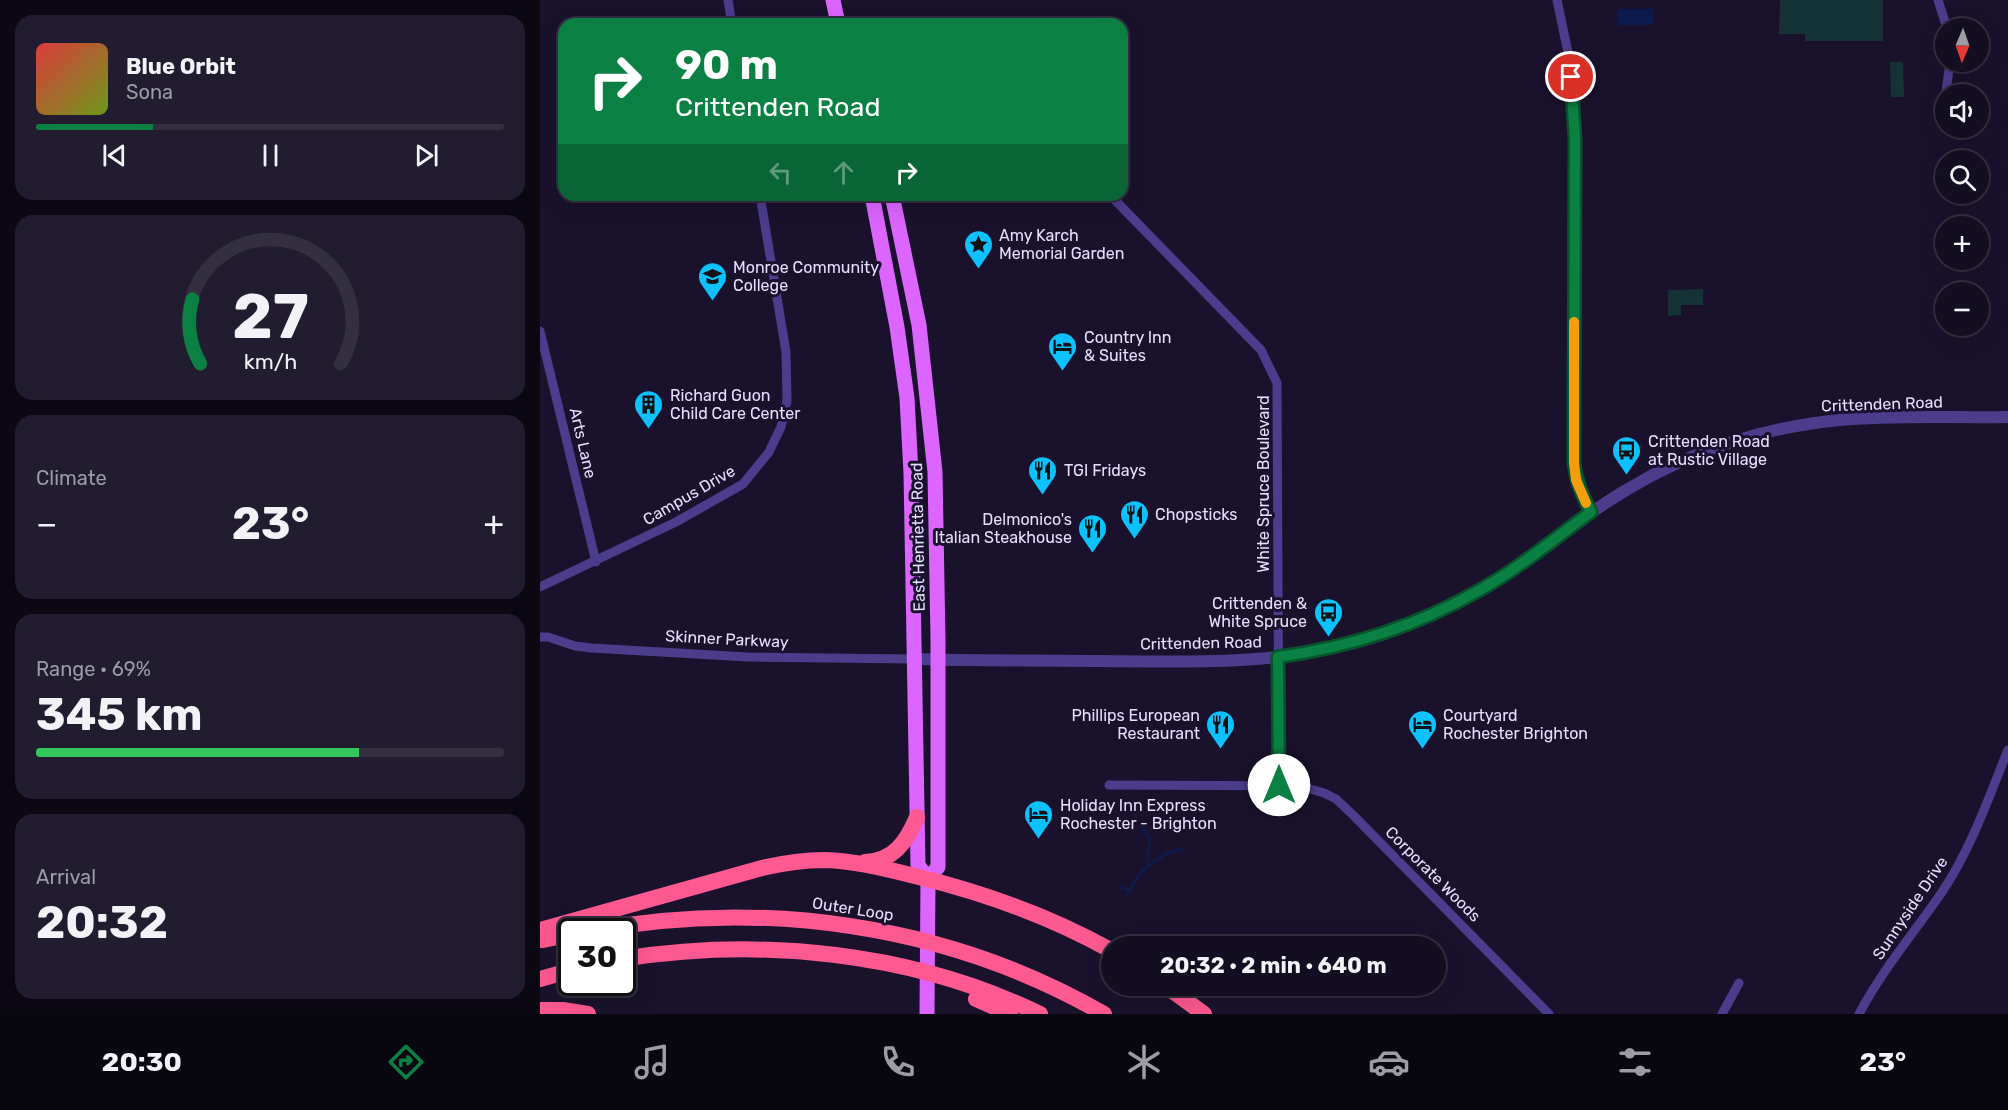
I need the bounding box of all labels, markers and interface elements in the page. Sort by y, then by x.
north arrow [1935,18,1989,72]
map controls [1935,18,1989,336]
text: 90 m [675,40,778,90]
icon: right [576,42,654,120]
pin [1545,51,1596,102]
text: Blue Orbit [126,53,236,80]
icon: arrive [1554,60,1587,93]
text: Sona [126,80,173,104]
button: sound [1935,84,1989,138]
text: Crittenden Road [675,91,881,123]
icon: previous [98,139,131,172]
icon: pause [254,139,287,172]
icon: next [410,139,443,172]
button: search [1935,150,1989,204]
icon: left [764,156,797,189]
icon: ahead [827,156,860,189]
icon: right [890,156,923,189]
button: + [1935,216,1989,270]
place label: Amy Karch Memorial Garden [999,226,1124,263]
place icon: Amy Karch Memorial Garden [962,228,994,270]
place label: Monroe Community College [733,258,879,295]
school or university icon: Monroe Community College [696,260,728,302]
text: 27 [232,280,308,354]
button: − [1935,282,1989,336]
place label: Country Inn & Suites [1084,328,1171,365]
hotel icon: Country Inn & Suites [1047,330,1079,372]
text: km/h [243,350,297,375]
place label: Richard Guon Child Care Center [670,386,800,423]
building icon: Richard Guon Child Care Center [633,388,665,430]
street label: Crittenden Road [1821,392,1943,416]
street label: White Spruce Boulevard [1254,395,1273,573]
street label: Arts Lane [566,406,600,480]
place label: Crittenden Road at Rustic Village [1648,432,1770,469]
bus stop icon: Crittenden Road at Rustic Village [1611,434,1643,476]
restaurant icon: TGI Fridays [1027,454,1059,496]
street label: Campus Drive [639,461,739,529]
place label: TGI Fridays [1064,461,1146,480]
street label: East Henrietta Road [907,462,929,612]
text: Climate [36,466,107,490]
text: 23° [232,497,309,550]
restaurant icon: Chopsticks [1118,498,1150,540]
text: − [36,504,57,543]
text: + [483,504,504,543]
place label: Chopsticks [1155,505,1238,524]
place label: Delmonico's Italian Steakhouse [934,510,1072,547]
restaurant icon: Delmonico's Italian Steakhouse [1077,512,1109,554]
place label: Crittenden & White Spruce [1208,594,1307,631]
bus stop icon: Crittenden & White Spruce [1312,596,1344,638]
street label: Skinner Parkway [665,626,789,652]
street label: Crittenden Road [1140,632,1262,654]
text: Range · 69% [36,657,151,681]
text: 345 km [36,688,203,741]
place label: Phillips European Restaurant [1071,706,1200,743]
place label: Courtyard Rochester Brighton [1443,706,1588,743]
restaurant icon: Phillips European Restaurant [1205,708,1237,750]
hotel icon: Courtyard Rochester Brighton [1406,708,1438,750]
position arrow [1247,753,1311,817]
place label: Holiday Inn Express Rochester - Brighton [1060,796,1217,833]
hotel icon: Holiday Inn Express Rochester - Brighton [1023,798,1055,840]
street label: Corporate Woods [1381,822,1485,926]
street label: Sunnyside Drive [1869,853,1952,963]
text: Arrival [36,865,96,889]
street label: Outer Loop [811,893,895,925]
text: 20:32 [36,896,168,949]
speed limit sign: 30 [558,918,636,996]
text: 20:32 · 2 min · 640 m [1160,952,1387,979]
icon: directions [385,1041,427,1083]
icon: music [631,1041,673,1083]
icon: phone [877,1041,919,1083]
icon: climate [1123,1041,1165,1083]
icon: car [1368,1041,1410,1083]
icon: filters [1614,1041,1656,1083]
text: 20:30 [102,1046,182,1078]
text: 23° [1860,1046,1906,1078]

